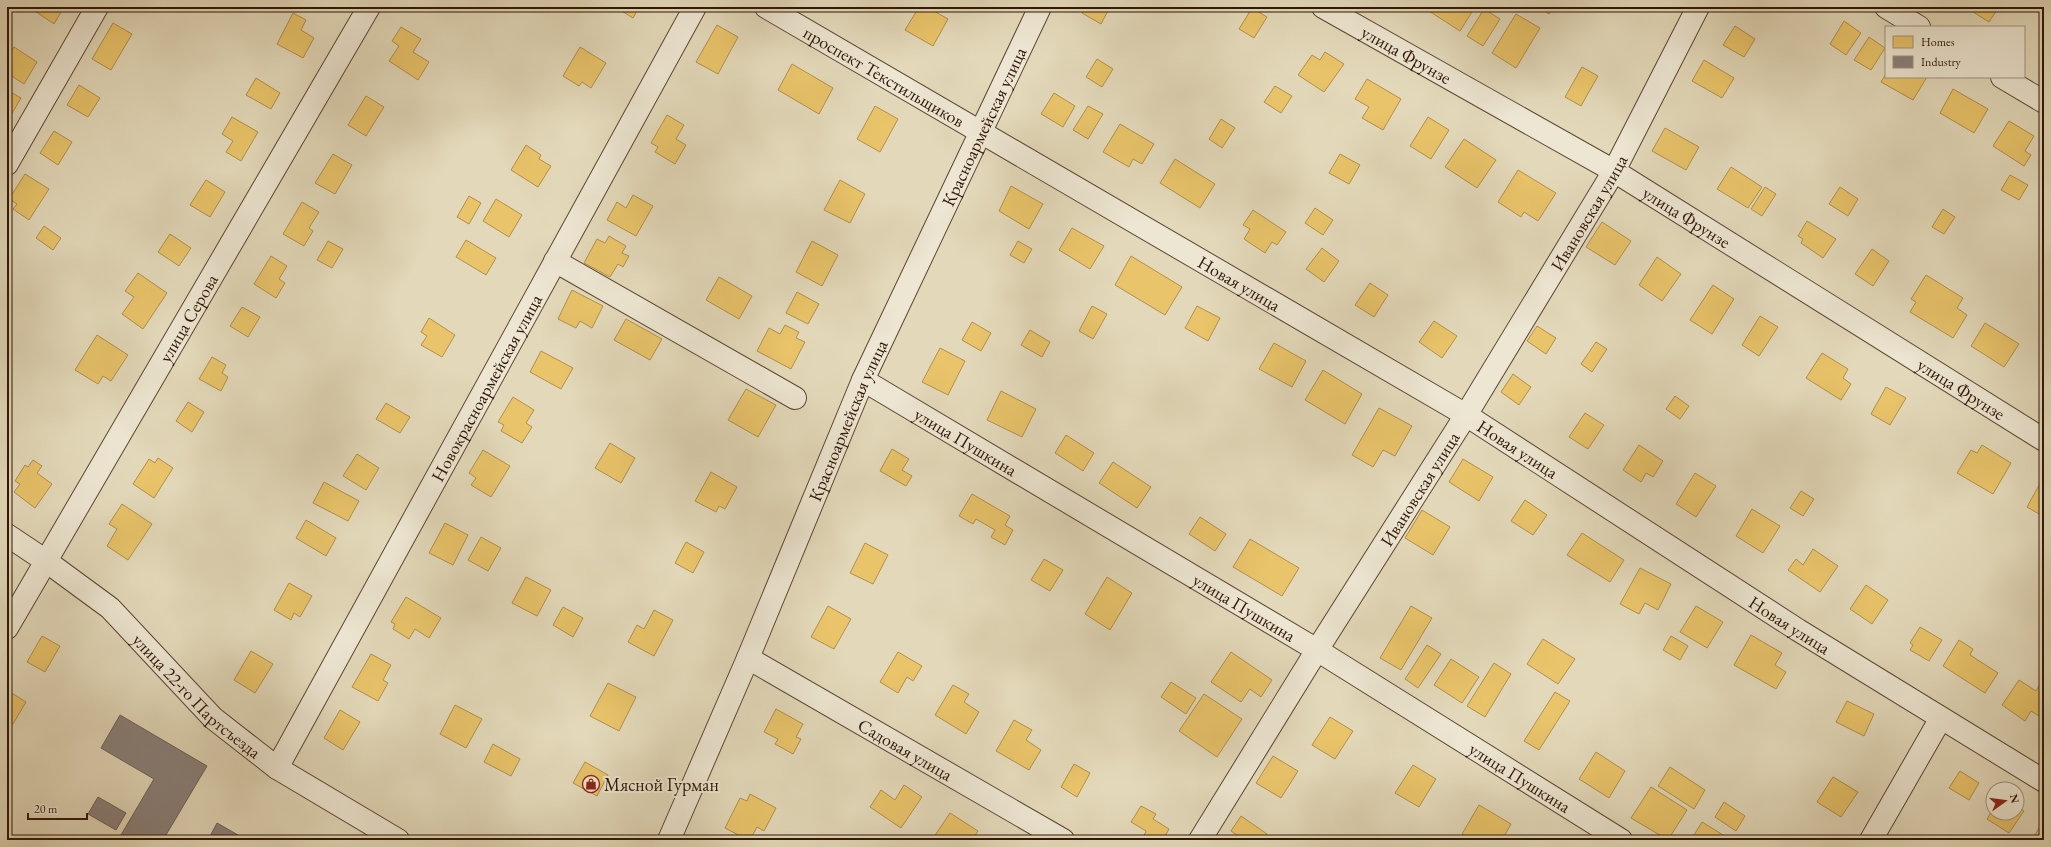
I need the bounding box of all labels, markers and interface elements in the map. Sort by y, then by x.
street label: проспект Текстильщиков [800,20,969,132]
street label: улица Фрунзе [1358,20,1456,89]
legend [1885,26,2025,78]
text: Homes [1921,34,1955,50]
street label: Красноармейская улица [936,42,1031,210]
text: Industry [1921,54,1961,70]
street label: Ивановская улица [1545,150,1632,275]
street label: улица Фрунзе [1639,180,1735,253]
street label: Новая улица [1194,250,1286,316]
street label: улица Серова [153,269,223,366]
street label: Новокрасноармейская улица [425,289,547,485]
street label: Красноармейская улица [803,335,892,505]
street label: улица Фрунзе [1913,352,2010,425]
street label: улица Пушкина [911,402,1022,481]
street label: Новая улица [1473,414,1563,484]
street label: Ивановская улица [1374,426,1465,551]
street label: улица Пушкина [1189,568,1301,647]
street label: Новая улица [1745,590,1836,659]
street label: улица 22-го Партсъезда [128,628,267,763]
street label: Садовая улица [854,713,958,786]
street label: улица Пушкина [1465,737,1576,818]
place label: Мясной Гурман [604,773,719,796]
shop icon: Мясной Гурман [581,774,601,794]
north arrow [1985,781,2025,821]
text: N [2007,793,2023,805]
scale bar [28,795,87,821]
text: 20 m [34,801,58,817]

